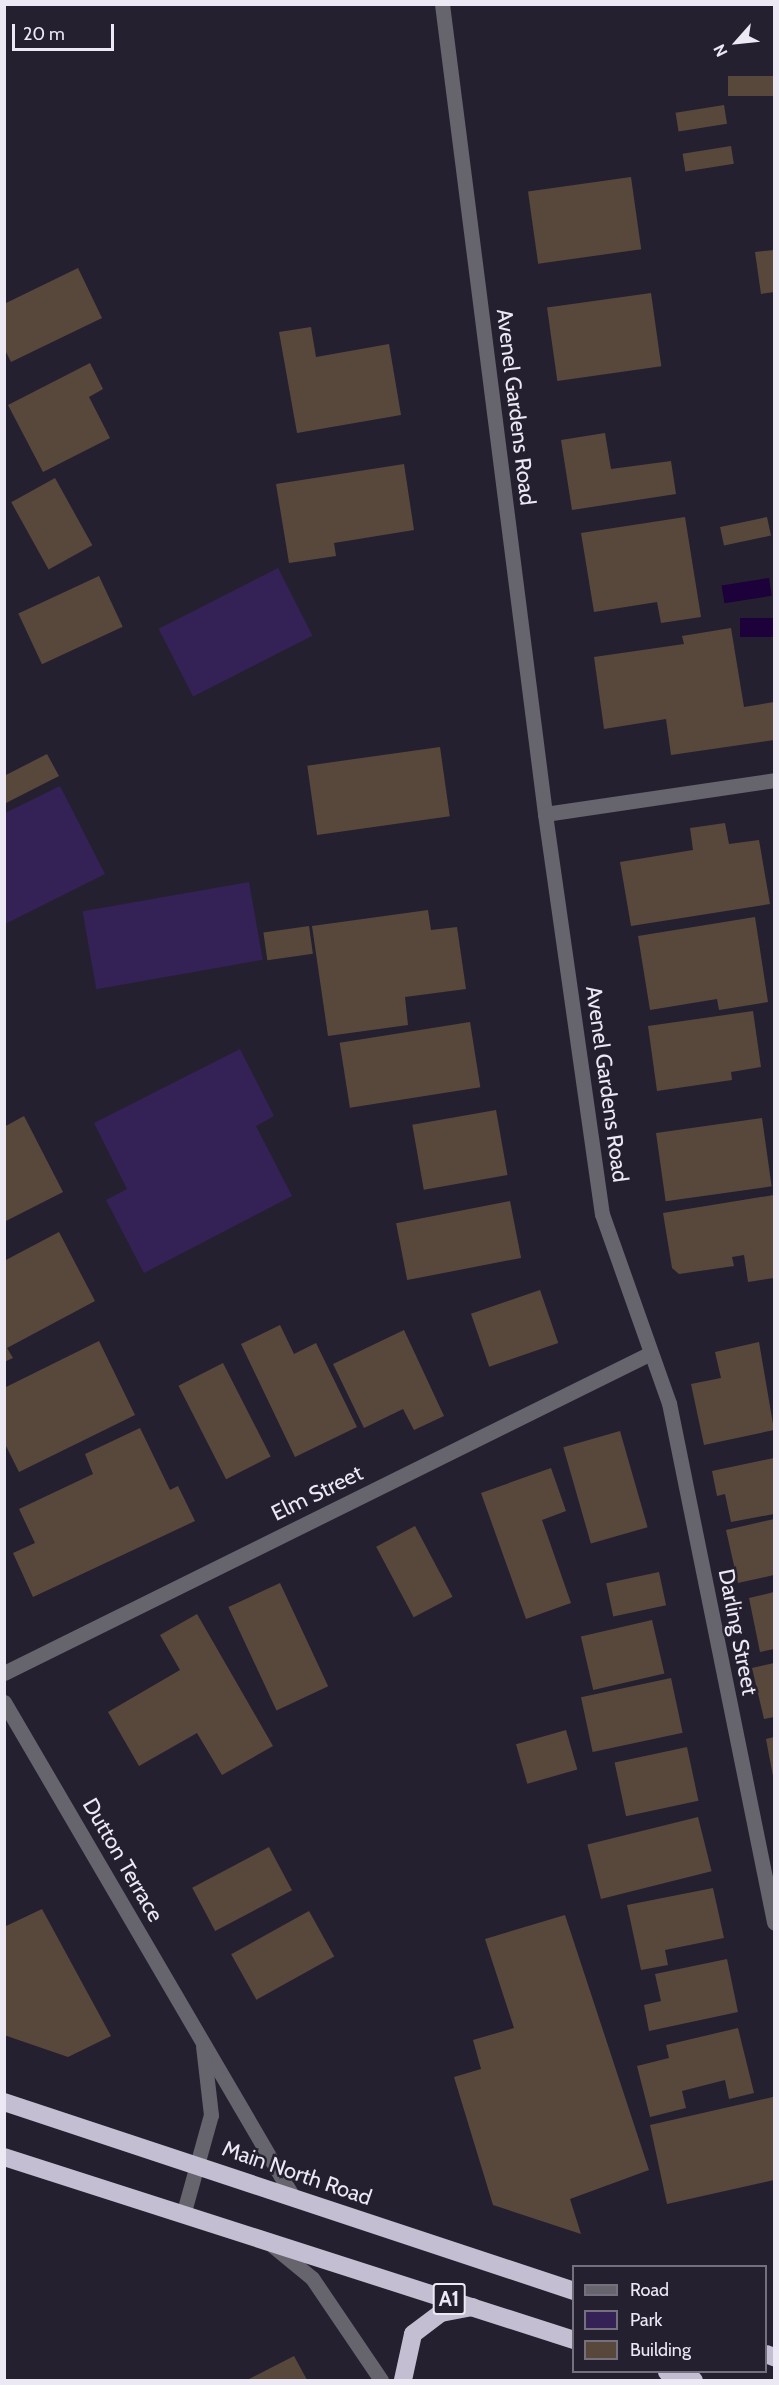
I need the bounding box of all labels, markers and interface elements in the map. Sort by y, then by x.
scale bar [15,12,117,50]
north arrow [707,12,767,72]
text: 20 m [23,23,65,45]
text: N [709,41,732,60]
street label: Avenel Gardens Road [491,307,541,507]
street label: Avenel Gardens Road [580,984,634,1184]
street label: Elm Street [267,1460,367,1526]
street label: Darling Street [713,1567,763,1697]
street label: Dutton Terrace [77,1794,169,1926]
street label: Main North Road [219,2135,375,2211]
legend [572,2265,767,2373]
text: Road [630,2279,669,2301]
road number: A1 [432,2281,466,2317]
text: Park [630,2309,662,2331]
text: Building [630,2339,691,2361]

